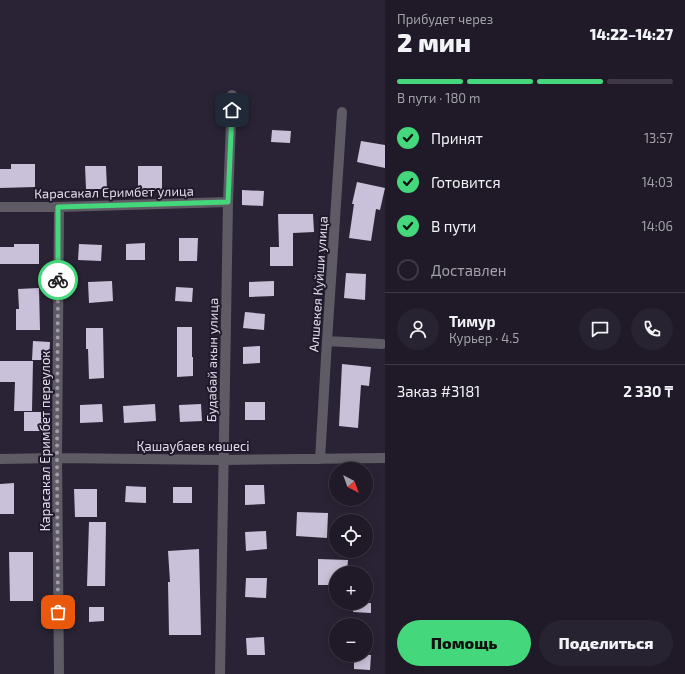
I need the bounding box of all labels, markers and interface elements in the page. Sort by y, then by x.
text: Прибудет через [397,11,493,27]
text: 14:22–14:27 [590,25,673,43]
text: 2 мин [397,26,471,57]
text: В пути · 180 m [397,90,480,106]
pin [215,93,249,127]
icon: home [221,99,243,121]
icon: check [397,127,419,149]
text: Принят [431,129,483,147]
text: 13:57 [644,130,673,146]
icon: check [397,171,419,193]
text: Готовится [431,173,501,191]
text: 14:03 [642,174,673,190]
street label: Карасакал Еримбет улица [34,183,194,201]
street label: Алшекея Куйши улица [305,215,331,353]
icon: check [397,215,419,237]
text: В пути [431,217,476,235]
text: 14:06 [641,218,673,234]
courier [38,260,78,300]
text: Доставлен [431,261,507,279]
icon: bike [47,269,69,291]
street label: Будабай акын улица [203,298,221,422]
button: person [397,308,439,350]
button: chat [579,308,621,350]
button: phone [631,308,673,350]
text: Тимур [449,312,495,330]
text: Курьер · 4.5 [449,330,519,346]
street label: Карасакал Еримбет переулок [37,351,53,531]
text: Заказ #3181 [397,382,480,400]
text: 2 330 ₸ [623,382,673,400]
street label: Қашаубаев көшесі [136,438,250,454]
north arrow [329,462,373,506]
map controls [329,462,373,662]
button: locate [329,514,373,558]
button: + [329,566,373,610]
pin [41,595,75,629]
icon: bag [47,601,69,623]
button: − [329,618,373,662]
button: Помощь [397,620,531,666]
button: Поделиться [539,620,673,666]

